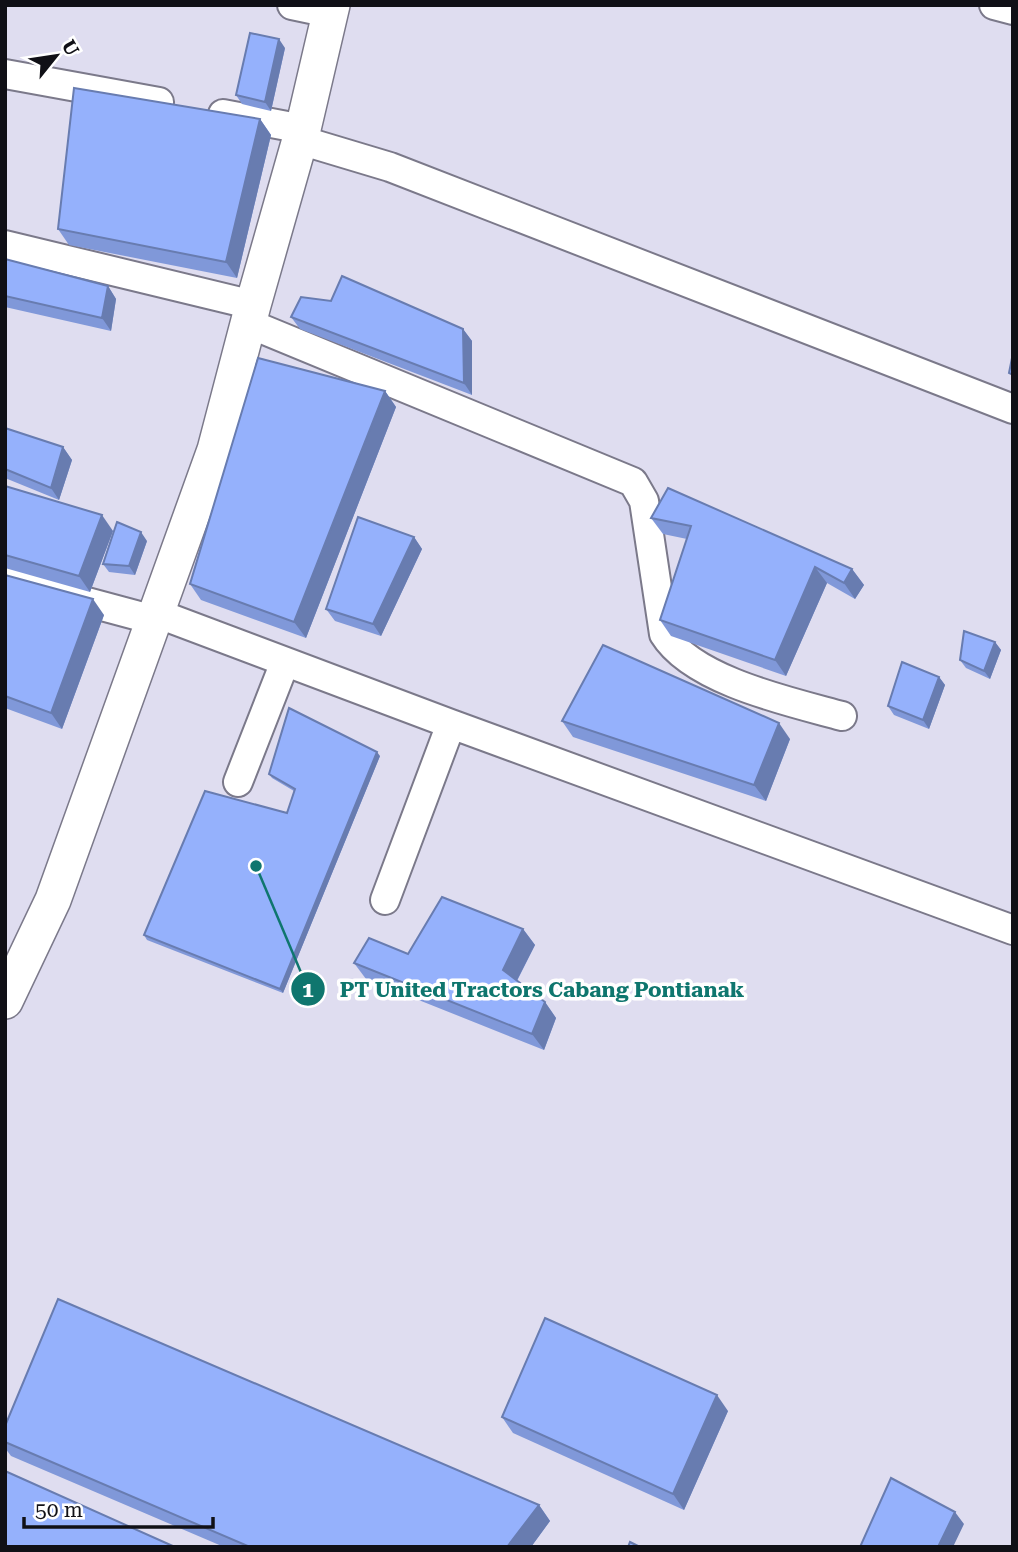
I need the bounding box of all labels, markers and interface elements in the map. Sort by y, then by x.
north arrow [21,21,91,91]
text: U [57,36,84,60]
callout: PT United Tractors Cabang Pontianak [290,968,758,1010]
text: 1 [302,978,314,1002]
text: PT United Tractors Cabang Pontianak [340,978,745,1002]
scale bar [24,1486,214,1530]
text: 50 m [35,1498,83,1522]

